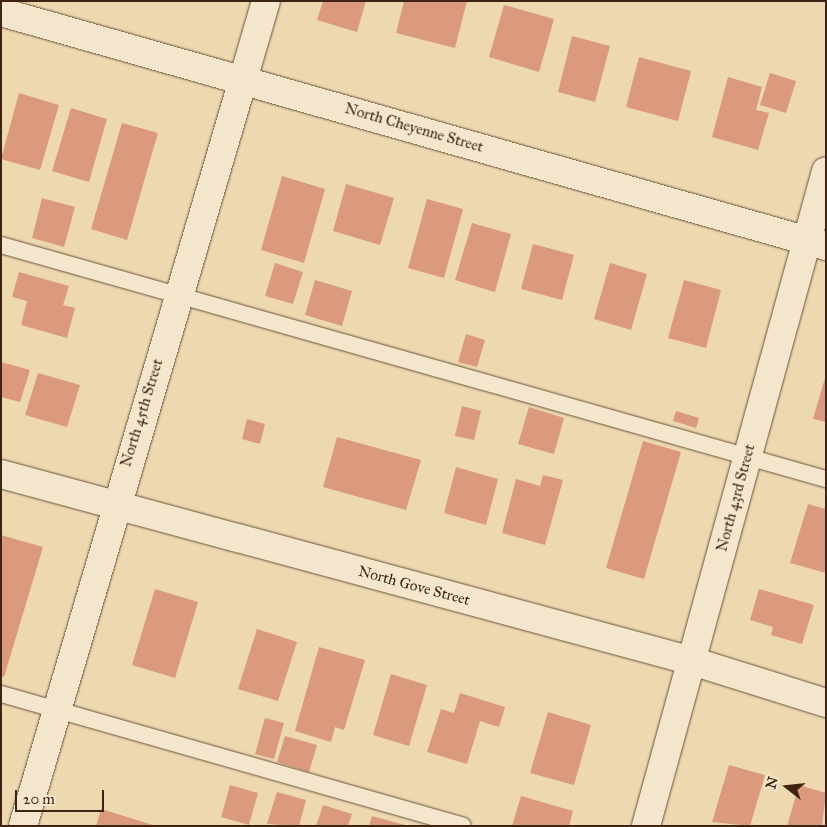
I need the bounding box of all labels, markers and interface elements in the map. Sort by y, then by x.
street label: North Cheyenne Street [343,100,485,156]
street label: North 45th Street [117,357,167,469]
street label: North 43rd Street [713,442,759,554]
street label: North Gove Street [356,562,472,610]
north arrow [762,762,812,812]
text: N [762,775,782,791]
scale bar [18,780,106,812]
text: 20 m [23,790,55,808]

